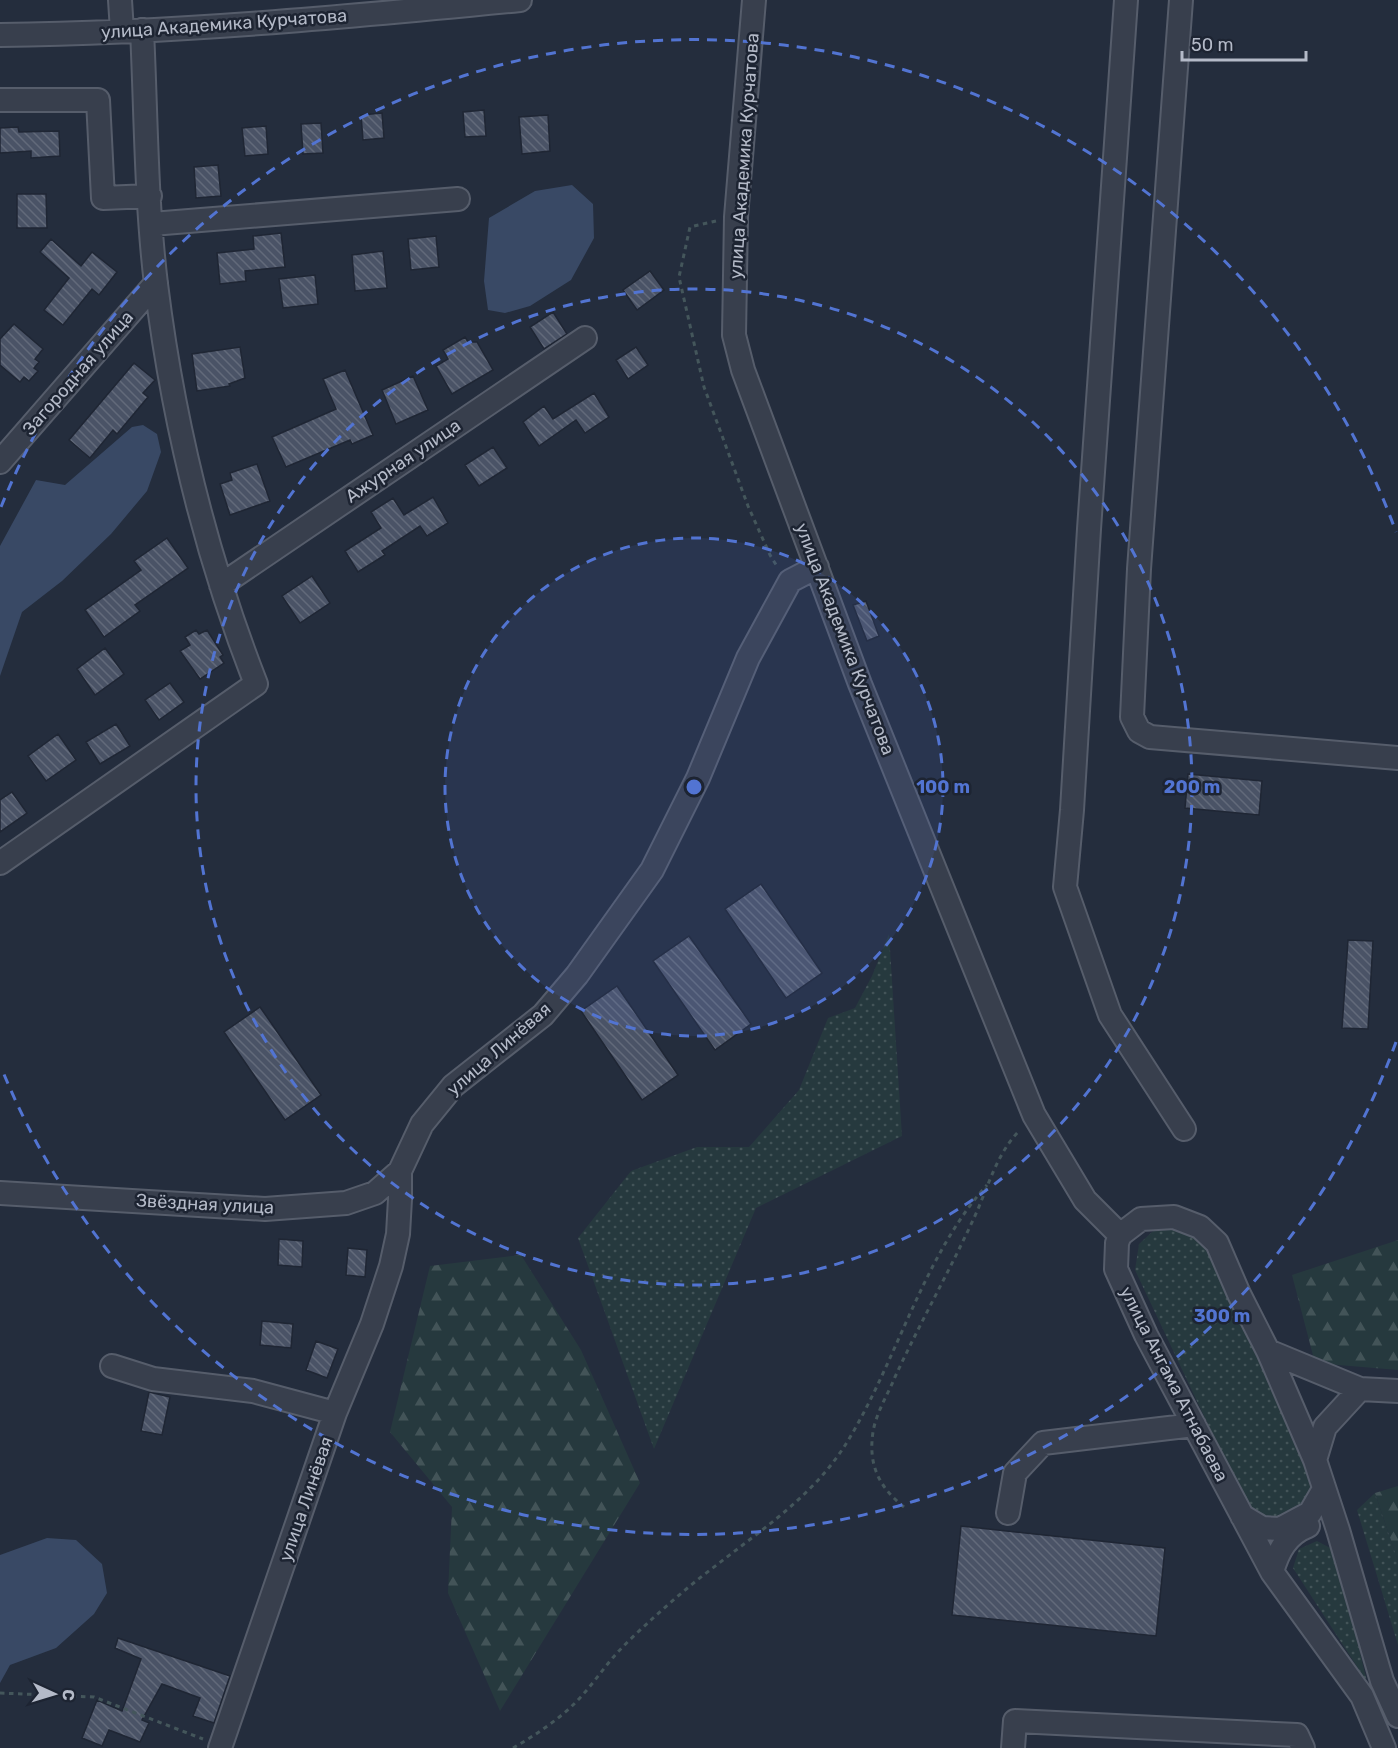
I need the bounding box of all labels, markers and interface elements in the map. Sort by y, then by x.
street label: улица Академика Курчатова [100,4,348,44]
scale bar [1182,24,1306,62]
street label: улица Академика Курчатова [724,32,764,280]
text: 50 m [1191,34,1234,56]
street label: Загородная улица [18,306,138,440]
street label: Ажурная улица [341,414,465,508]
street label: улица Академика Курчатова [791,520,899,758]
text: 100 m [916,776,970,798]
text: 200 m [1164,776,1220,798]
centre of rings [684,777,704,797]
street label: улица Линёвая [442,998,556,1100]
street label: Звёздная улица [135,1189,275,1219]
street label: улица Ангама Атнабаева [1115,1283,1233,1485]
text: 300 m [1194,1305,1250,1327]
street label: улица Линёвая [274,1434,338,1564]
north arrow [24,1664,84,1724]
text: С [59,1689,78,1701]

